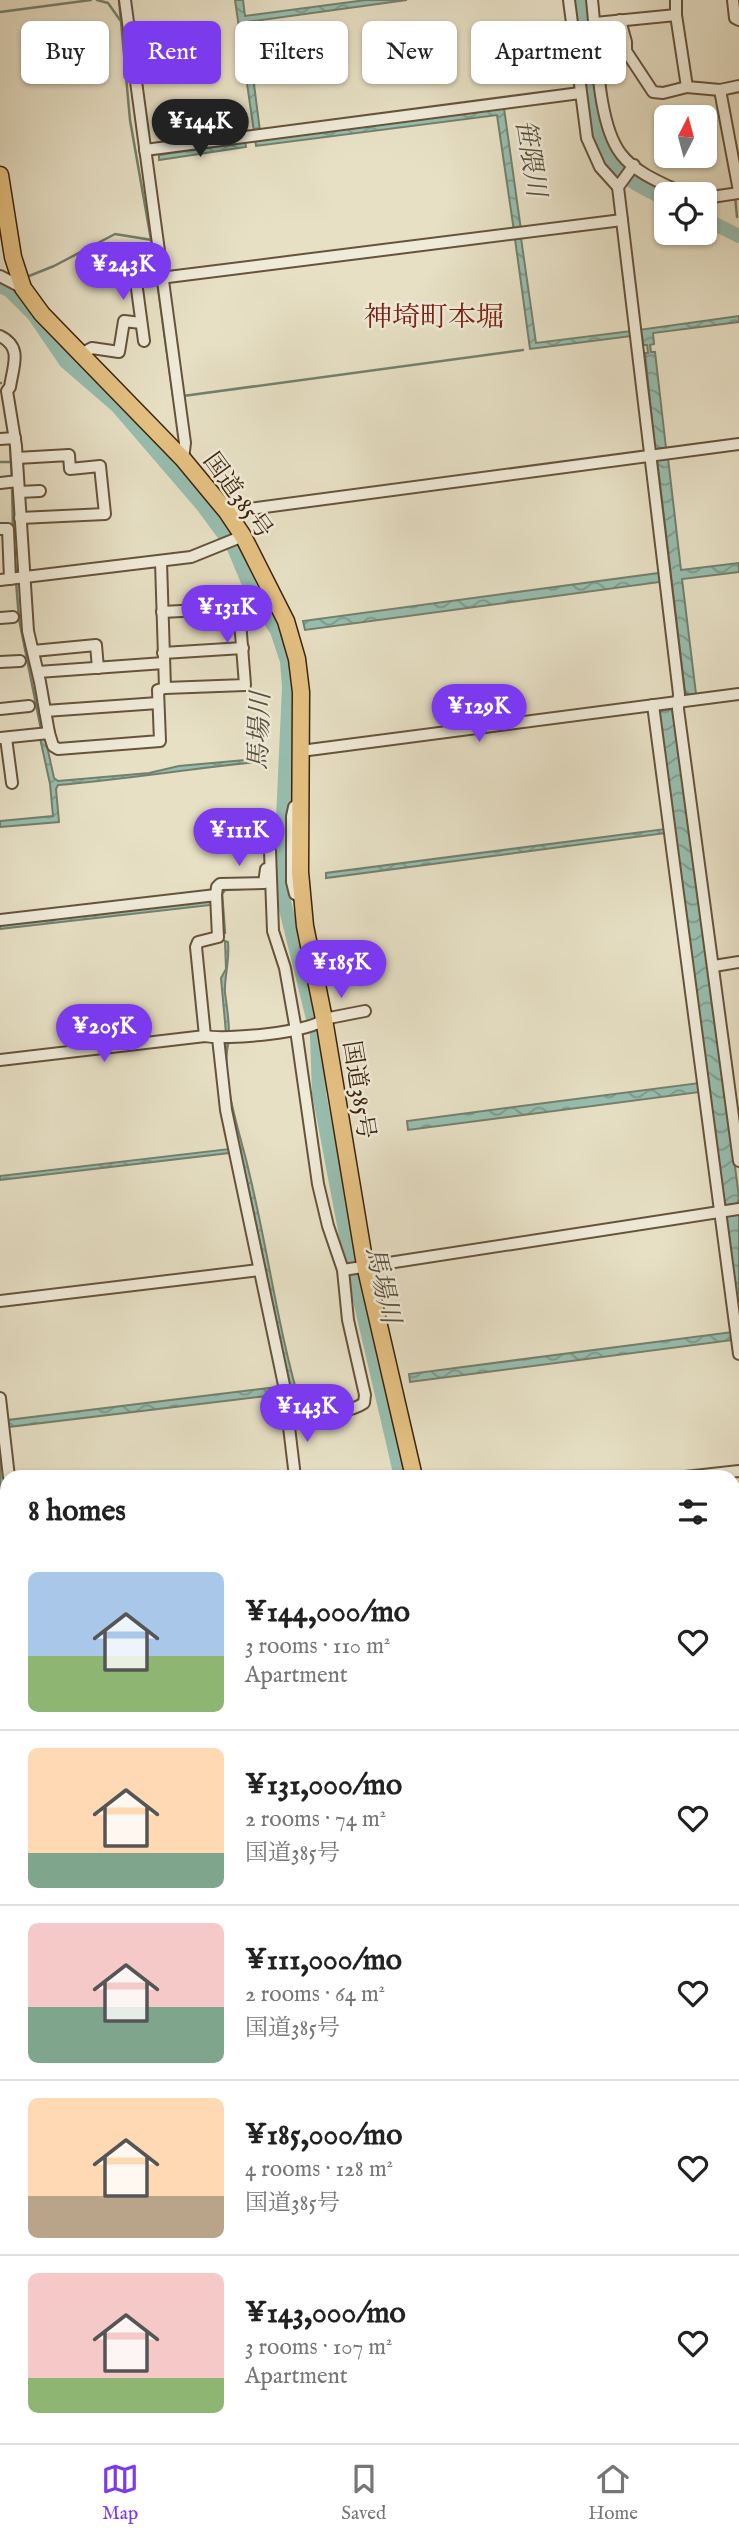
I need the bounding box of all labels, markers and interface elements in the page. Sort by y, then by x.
chip: Buy [21,21,109,84]
chip: Rent [123,21,221,84]
chip: Filters [235,21,348,84]
chip: New [362,21,457,84]
chip: Apartment [471,21,626,84]
pin: ¥144K [151,100,249,159]
north arrow [654,105,718,168]
map controls [654,105,717,245]
text: ¥144K [168,107,232,136]
water label: 笹隈川 [508,117,553,202]
button: locate [654,182,717,245]
pin: ¥243K [74,243,172,302]
text: ¥243K [91,250,155,279]
district label: 神埼町本堀 [364,301,504,336]
street label: 国道385号 [195,447,279,545]
pin: ¥131K [178,586,276,645]
text: ¥131K [197,593,257,622]
pin: ¥129K [430,684,528,744]
water label: 馬場川 [242,688,278,771]
text: ¥129K [448,692,510,721]
pin: ¥111K [190,808,288,868]
text: ¥111K [209,816,269,845]
pin: ¥185K [292,940,390,1000]
text: ¥185K [311,948,371,977]
pin: ¥205K [55,1004,153,1064]
text: ¥205K [72,1012,136,1041]
street label: 国道385号 [335,1039,381,1141]
water label: 馬場川 [357,1243,408,1330]
pin: ¥143K [258,1384,356,1444]
text: ¥143K [276,1392,338,1421]
text: 8 homes [28,1493,126,1531]
icon: filters [674,1493,712,1531]
text: ¥144,000/mo [245,1594,410,1632]
icon: home [84,1600,168,1684]
icon: heart [674,1623,712,1661]
text: 3 rooms · 110 m² [245,1632,390,1661]
text: Apartment [245,1661,348,1690]
text: ¥131,000/mo [245,1767,402,1805]
icon: home [84,1776,168,1860]
icon: heart [674,1799,712,1837]
text: 2 rooms · 74 m² [245,1805,386,1834]
text: 国道385号 [245,1839,340,1868]
text: ¥111,000/mo [245,1942,402,1980]
icon: home [84,1951,168,2035]
icon: heart [674,1974,712,2012]
text: 2 rooms · 64 m² [245,1980,385,2009]
text: 国道385号 [245,2014,340,2043]
text: ¥185,000/mo [245,2117,402,2155]
icon: home [84,2126,168,2210]
icon: heart [674,2149,712,2187]
text: 4 rooms · 128 m² [245,2155,393,2184]
text: 国道385号 [245,2189,340,2218]
text: ¥143,000/mo [245,2295,406,2333]
icon: home [84,2301,168,2385]
icon: heart [674,2324,712,2362]
text: 3 rooms · 107 m² [245,2333,393,2362]
text: Apartment [245,2362,348,2391]
tab: Map [101,2460,139,2526]
tab: Saved [341,2460,386,2526]
tab: Home [588,2460,638,2526]

